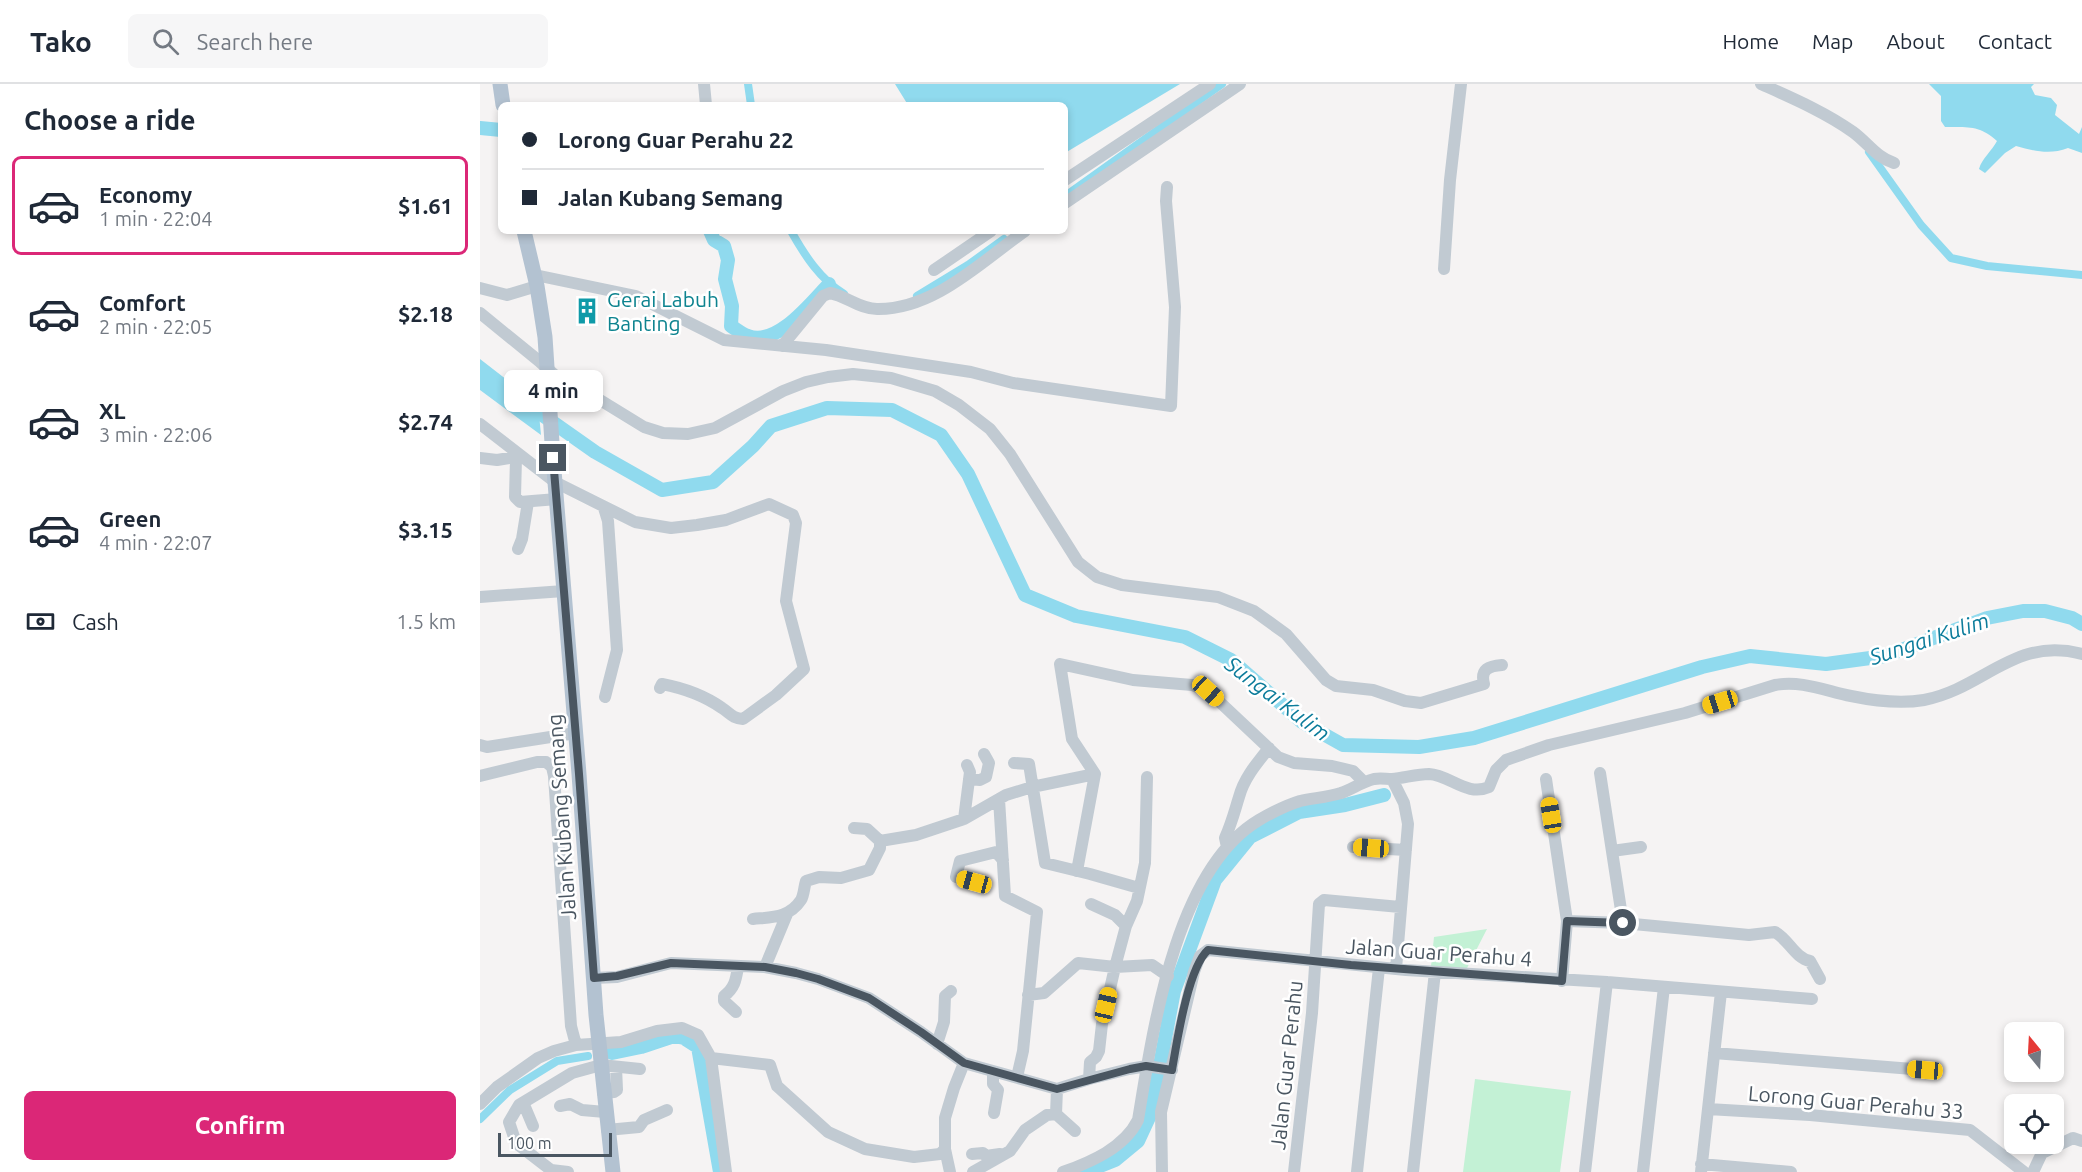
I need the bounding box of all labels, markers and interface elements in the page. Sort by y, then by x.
search box [128,14,548,68]
icon: search [149,25,182,58]
text: Tako [30,26,92,57]
text: Search here [197,29,313,54]
text: Home [1722,29,1779,53]
text: Map [1812,29,1853,53]
text: About [1886,29,1945,53]
text: Contact [1978,29,2052,53]
text: Choose a ride [24,105,196,135]
text: Lorong Guar Perahu 22 [558,127,794,152]
icon: car [27,179,81,233]
text: Economy [99,182,192,207]
text: Jalan Kubang Semang [558,185,783,210]
text: $1.61 [398,193,453,218]
text: 1 min · 22:04 [99,207,213,230]
icon: car [27,287,81,341]
place label: Gerai Labuh Banting [607,287,719,335]
text: Comfort [99,290,186,315]
building icon: Gerai Labuh Banting [572,296,602,326]
text: $2.18 [398,301,453,326]
text: 2 min · 22:05 [99,315,213,338]
callout: 4 min [503,371,602,413]
text: 4 min [528,379,579,402]
icon: car [27,395,81,449]
text: XL [99,398,126,423]
text: $2.74 [398,409,453,434]
text: 3 min · 22:06 [99,423,213,446]
route end [539,444,566,471]
icon: car [27,503,81,557]
text: Green [99,506,161,531]
text: $3.15 [398,517,453,542]
text: 4 min · 22:07 [99,531,213,554]
icon: cash [24,605,57,638]
water label: Sungai Kulim [1865,607,1992,669]
text: Cash [72,609,119,634]
text: 1.5 km [397,610,456,633]
water label: Sungai Kulim [1220,650,1335,745]
car [1189,672,1227,710]
car [1700,688,1740,716]
street label: Jalan Kubang Semang [542,713,580,921]
car [1539,796,1563,834]
car [1352,838,1390,858]
car [954,869,994,895]
route start [1609,909,1636,936]
street label: Jalan Guar Perahu 4 [1345,934,1533,970]
street label: Jalan Guar Perahu [1265,979,1307,1151]
car [1093,985,1119,1025]
north arrow [2004,1022,2064,1082]
map controls [2004,1022,2064,1154]
car [1906,1059,1944,1081]
street label: Lorong Guar Perahu 33 [1747,1081,1965,1123]
button: Confirm [24,1091,456,1160]
button: locate [2004,1094,2064,1154]
scale bar [498,1130,612,1158]
text: 100 m [507,1134,552,1152]

